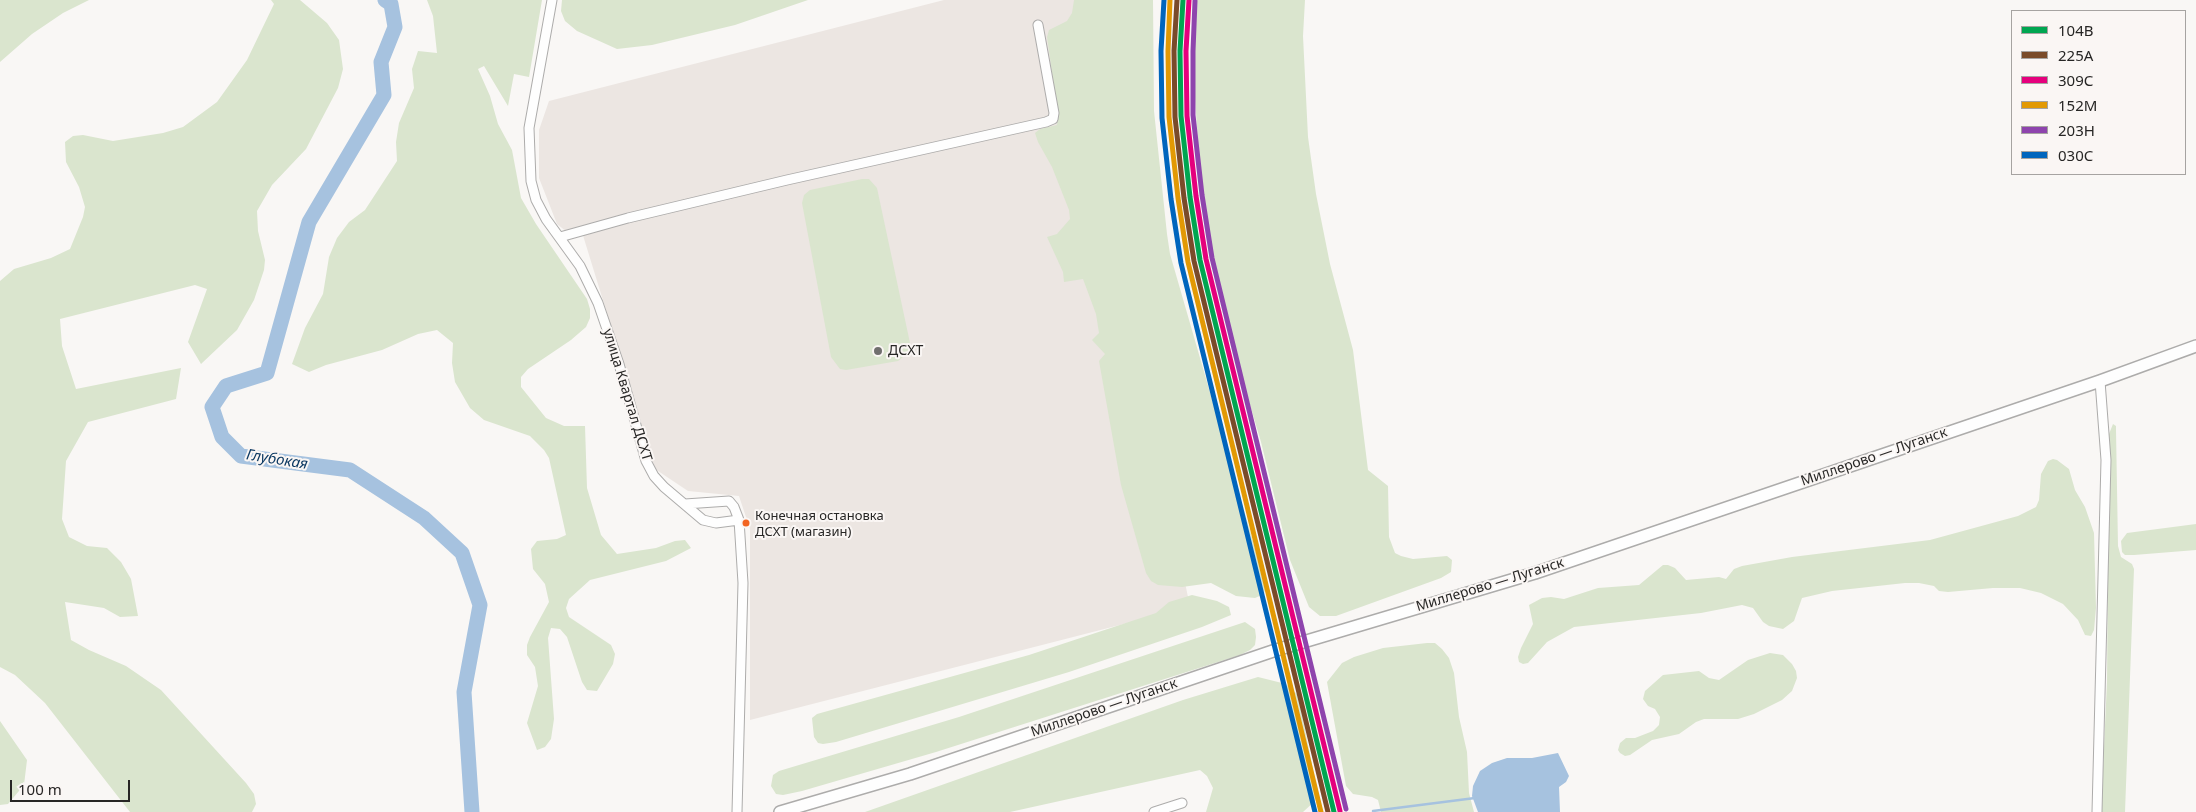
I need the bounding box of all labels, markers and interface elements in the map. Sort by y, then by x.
legend [2011,10,2186,175]
text: 104В [2058,20,2094,40]
text: 225А [2058,45,2093,65]
text: 309С [2058,70,2093,90]
text: 152М [2058,95,2097,115]
text: 203Н [2058,120,2095,140]
text: 030C [2058,145,2093,165]
street label: улица Квартал ДСХТ [599,327,655,463]
place label: ДСХТ [888,343,923,359]
marker: ДСХТ [872,345,884,357]
street label: Миллерово — Луганск [1799,424,1949,490]
water label: Глубокая [245,446,309,474]
place label: Конечная остановка ДСХТ (магазин) [755,508,884,539]
marker: Конечная остановка ДСХТ (магазин) [741,518,751,528]
street label: Миллерово — Луганск [1414,555,1566,615]
street label: Миллерово — Луганск [1029,675,1179,741]
scale bar [12,770,132,802]
text: 100 m [18,779,62,799]

